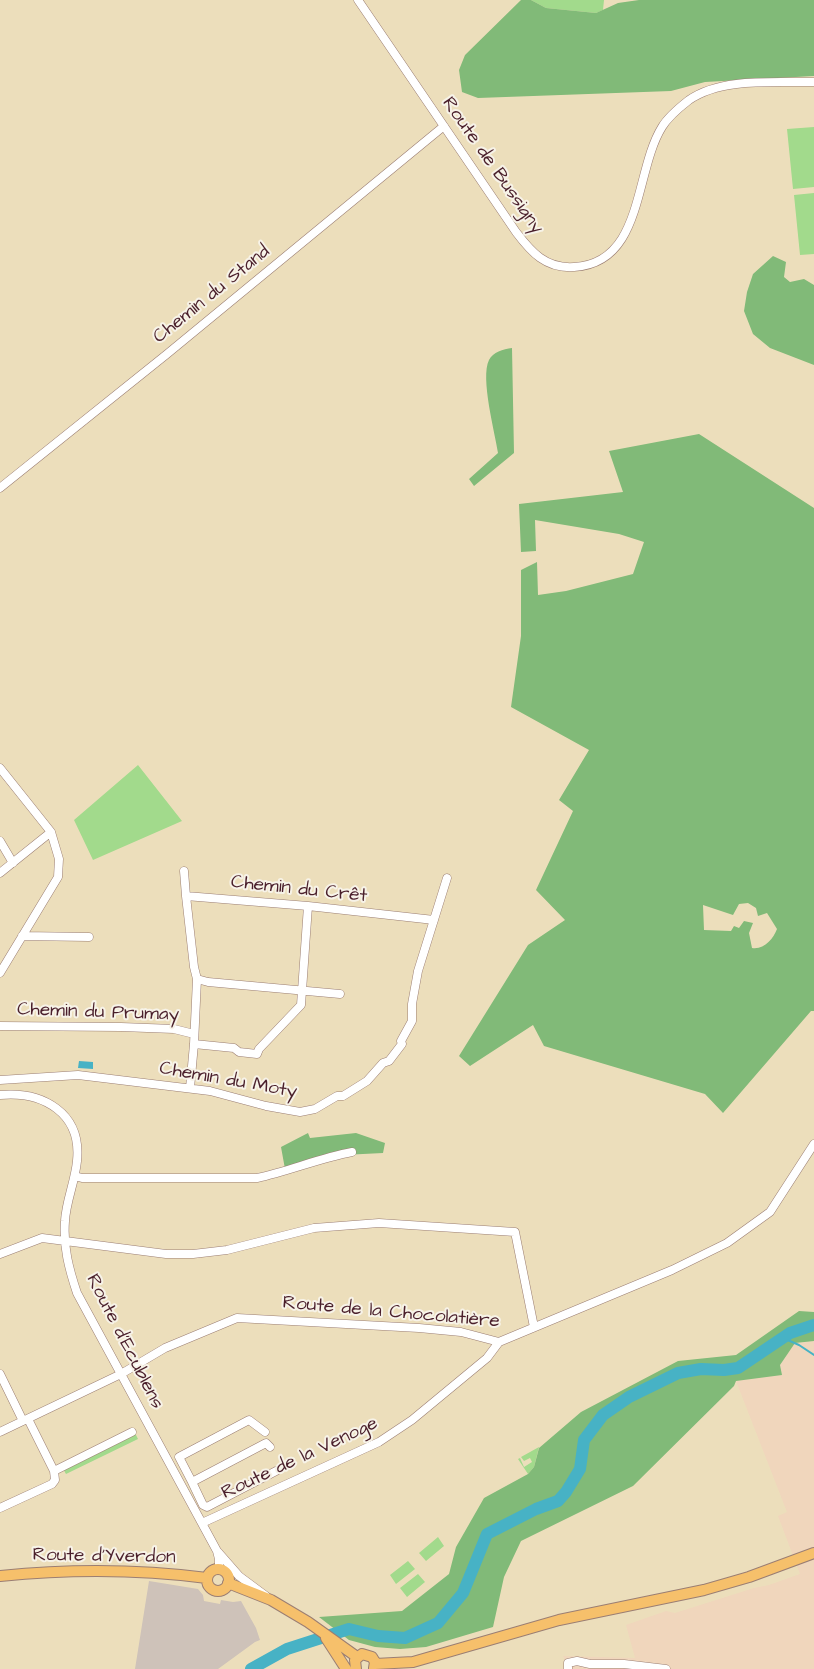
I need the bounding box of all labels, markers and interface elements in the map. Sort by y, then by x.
street label: Route de Bussigny [436,93,548,239]
street label: Chemin du Stand [149,241,275,349]
street label: Chemin du Crêt [230,872,368,908]
street label: Chemin du Prumay [17,999,179,1027]
street label: Chemin du Moty [157,1058,299,1104]
street label: Route d'Ecublens [80,1271,168,1413]
street label: Route de la Chocolatière [281,1292,501,1334]
street label: Route de la Venoge [218,1413,382,1505]
street label: Route d'Yverdon [32,1544,176,1570]

